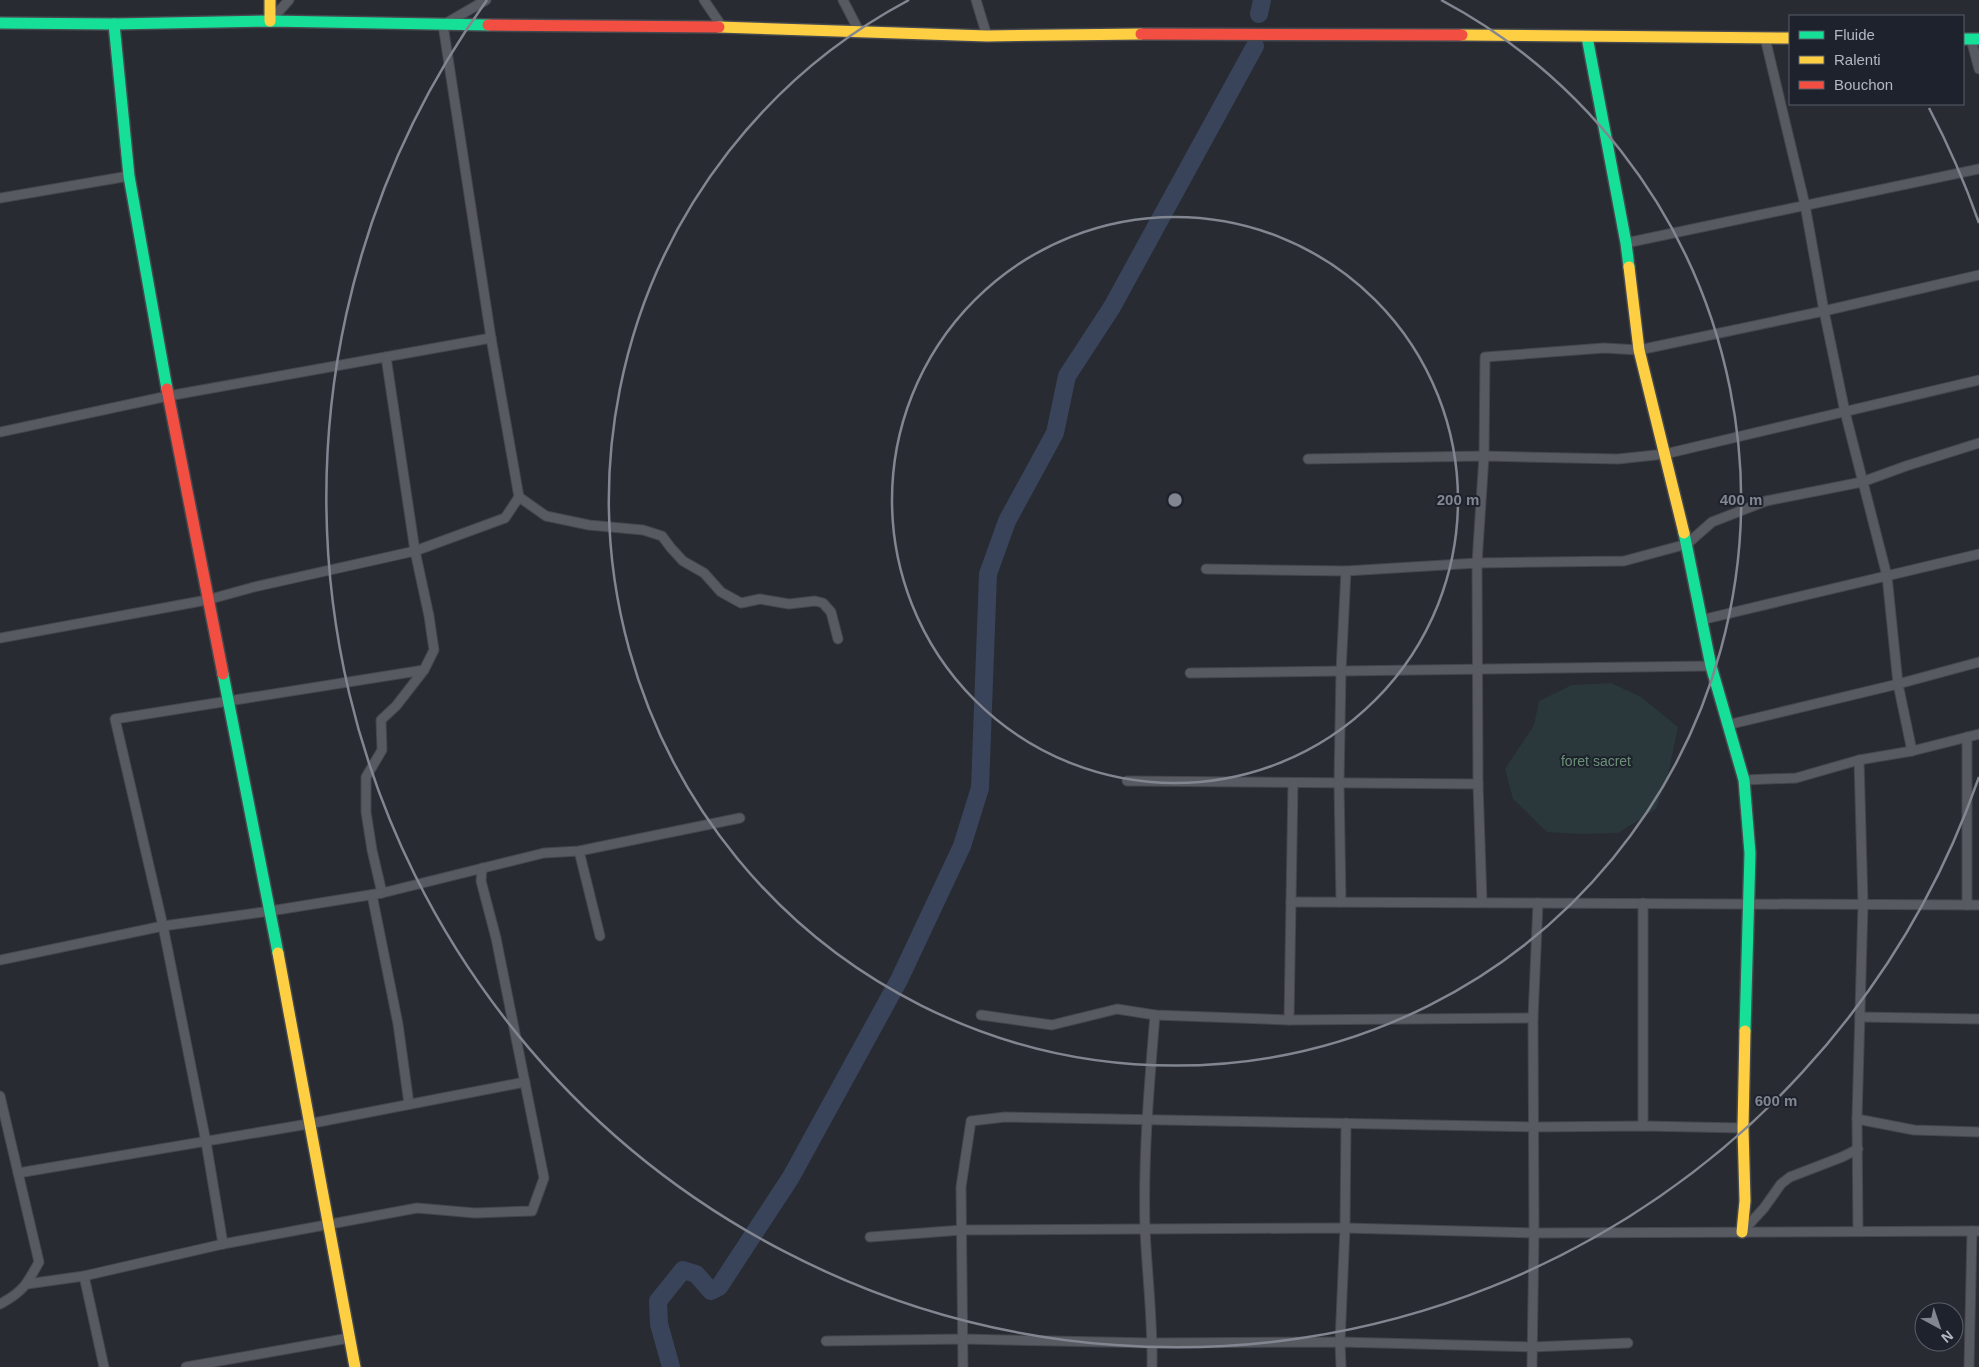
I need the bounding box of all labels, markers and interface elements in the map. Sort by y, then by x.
legend [1789,15,1964,105]
text: Fluide [1834,26,1875,43]
text: Ralenti [1834,51,1881,68]
text: Bouchon [1834,76,1893,93]
centre of rings [1166,491,1184,509]
text: 200 m [1437,491,1479,508]
text: 400 m [1720,491,1762,508]
park label: foret sacret [1561,753,1631,769]
text: 600 m [1755,1092,1797,1109]
north arrow [1914,1302,1964,1352]
text: N [1938,1328,1956,1346]

